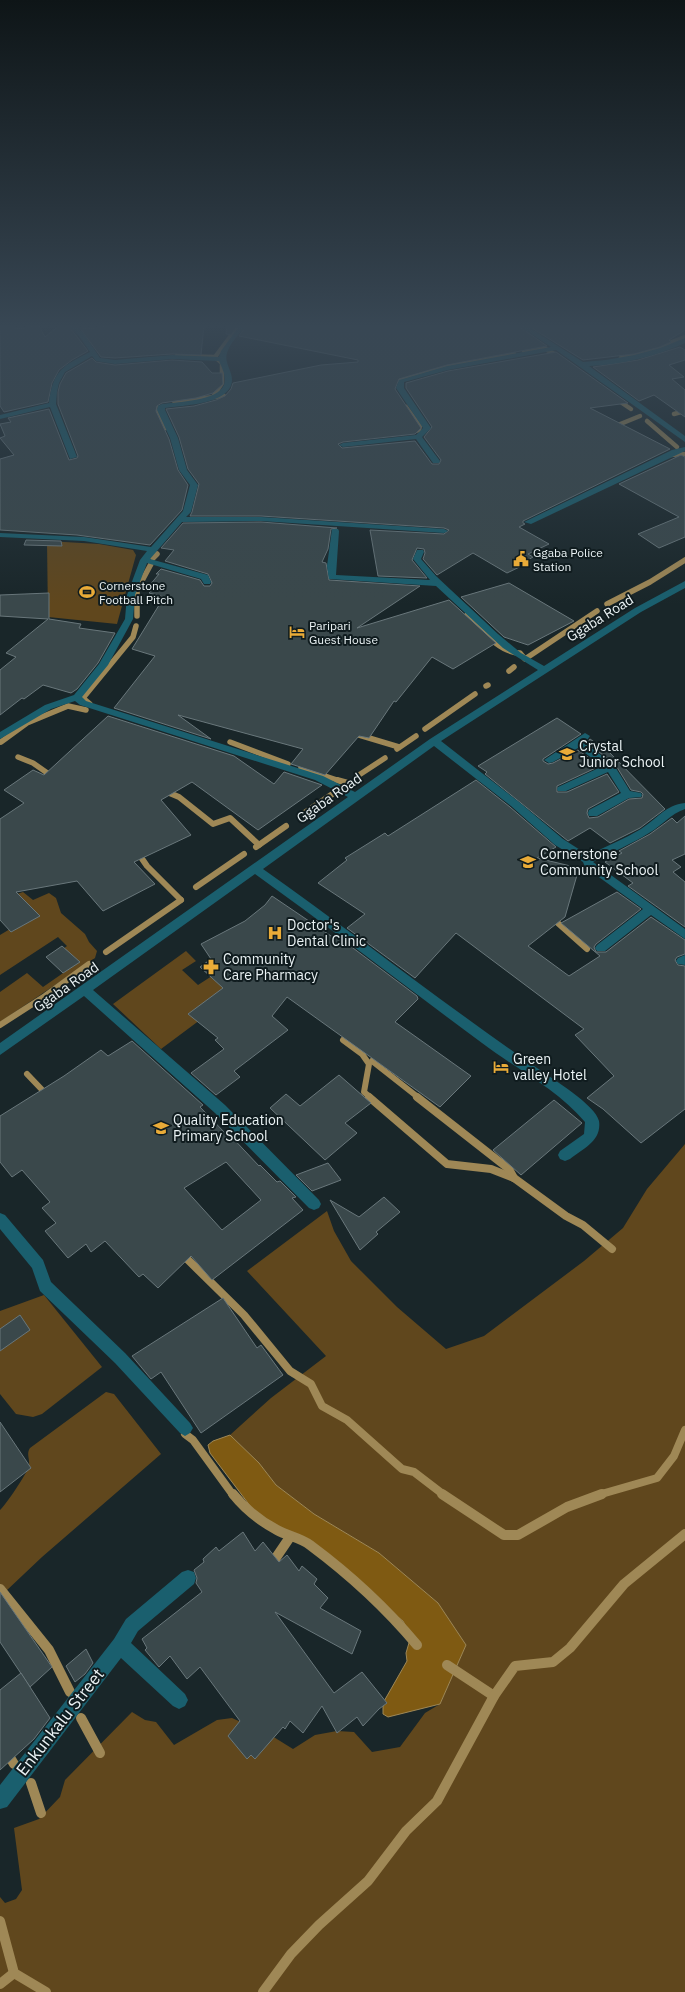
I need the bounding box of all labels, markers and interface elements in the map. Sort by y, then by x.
place label: Ggaba Police Station [533,545,603,574]
public building icon: Ggaba Police Station [512,550,530,568]
place label: Cornerstone Football Pitch [99,578,173,607]
sports icon: Cornerstone Football Pitch [78,583,96,601]
street label: Ggaba Road [563,590,637,646]
place label: Paripari Guest House [309,618,378,647]
hotel icon: Paripari Guest House [288,623,306,641]
place label: Crystal Junior School [579,737,665,771]
school or university icon: Crystal Junior School [558,745,576,763]
street label: Ggaba Road [293,769,365,827]
place label: Cornerstone Community School [540,845,658,879]
school or university icon: Cornerstone Community School [519,853,537,871]
place label: Doctor's Dental Clinic [287,916,366,950]
hospital icon: Doctor's Dental Clinic [266,924,284,942]
place label: Community Care Pharmacy [223,950,318,984]
street label: Ggaba Road [30,958,102,1016]
pharmacy icon: Community Care Pharmacy [202,958,220,976]
place label: Green valley Hotel [513,1050,587,1084]
hotel icon: Green valley Hotel [492,1058,510,1076]
place label: Quality Education Primary School [173,1111,284,1145]
school or university icon: Quality Education Primary School [152,1119,170,1137]
street label: Enkunkalu Street [11,1664,109,1780]

